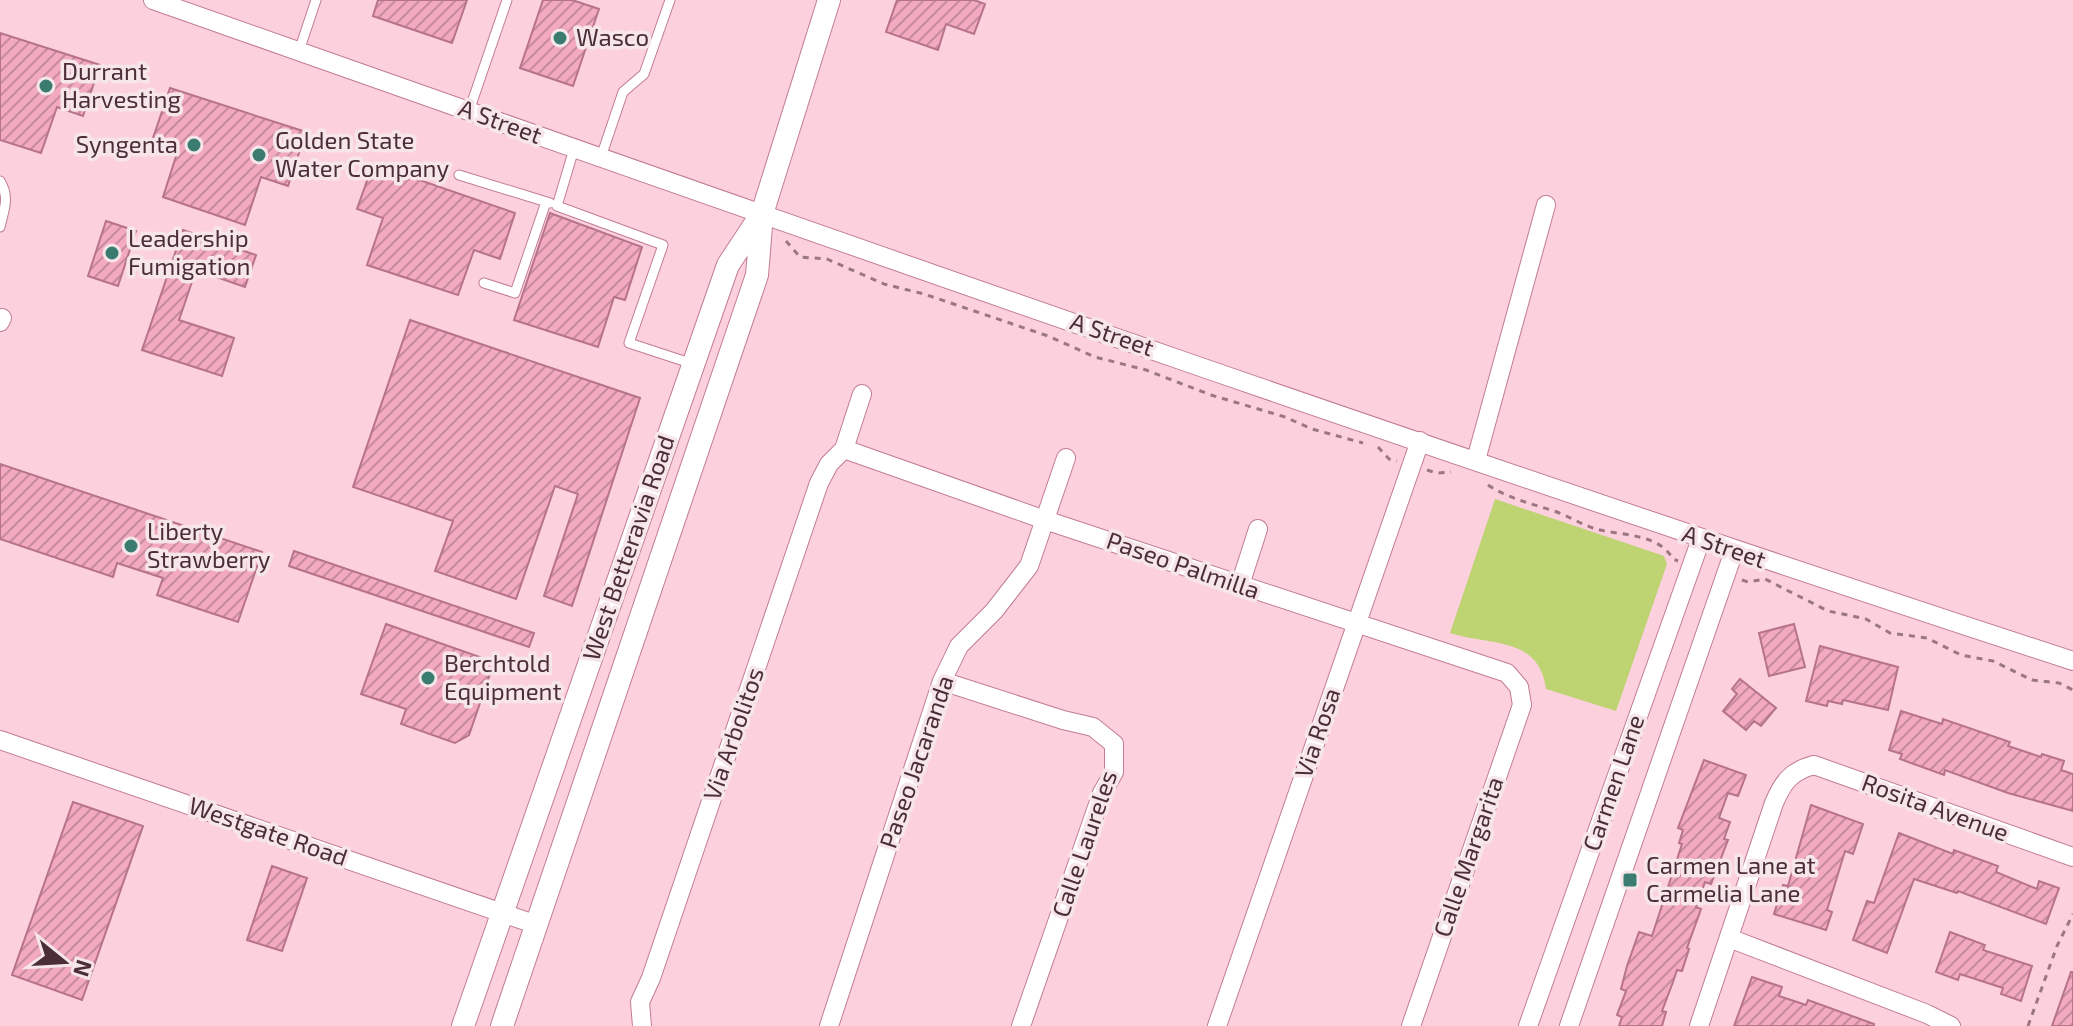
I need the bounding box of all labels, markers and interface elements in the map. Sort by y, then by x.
place label: Wasco [576,22,649,51]
marker: Wasco [551,29,569,47]
place label: Durrant Harvesting [62,56,181,113]
marker: Durrant Harvesting [37,77,55,95]
street label: A Street [455,92,546,149]
place label: Golden State Water Company [275,125,450,182]
place label: Syngenta [76,129,178,158]
marker: Syngenta [185,136,203,154]
marker: Golden State Water Company [250,146,268,164]
place label: Leadership Fumigation [128,223,250,280]
marker: Leadership Fumigation [103,244,121,262]
street label: A Street [1067,306,1158,361]
street label: West Betteravia Road [575,431,680,664]
place label: Liberty Strawberry [147,516,271,573]
street label: A Street [1679,518,1770,573]
street label: Paseo Palmilla [1103,525,1264,604]
marker: Liberty Strawberry [122,537,140,555]
place label: Berchtold Equipment [444,648,562,705]
street label: Via Arbolitos [696,663,769,804]
marker: Berchtold Equipment [419,669,437,687]
street label: Paseo Jacaranda [872,671,959,852]
street label: Via Rosa [1288,684,1345,781]
street label: Carmen Lane [1576,711,1649,854]
street label: Calle Laureles [1045,766,1122,921]
street label: Rosita Avenue [1858,767,2013,847]
street label: Calle Margarita [1427,773,1509,940]
street label: Westgate Road [185,790,352,871]
place label: Carmen Lane at Carmelia Lane [1646,850,1816,907]
marker: Carmen Lane at Carmelia Lane [1621,871,1639,889]
north arrow [24,922,104,1002]
text: N [69,957,99,980]

